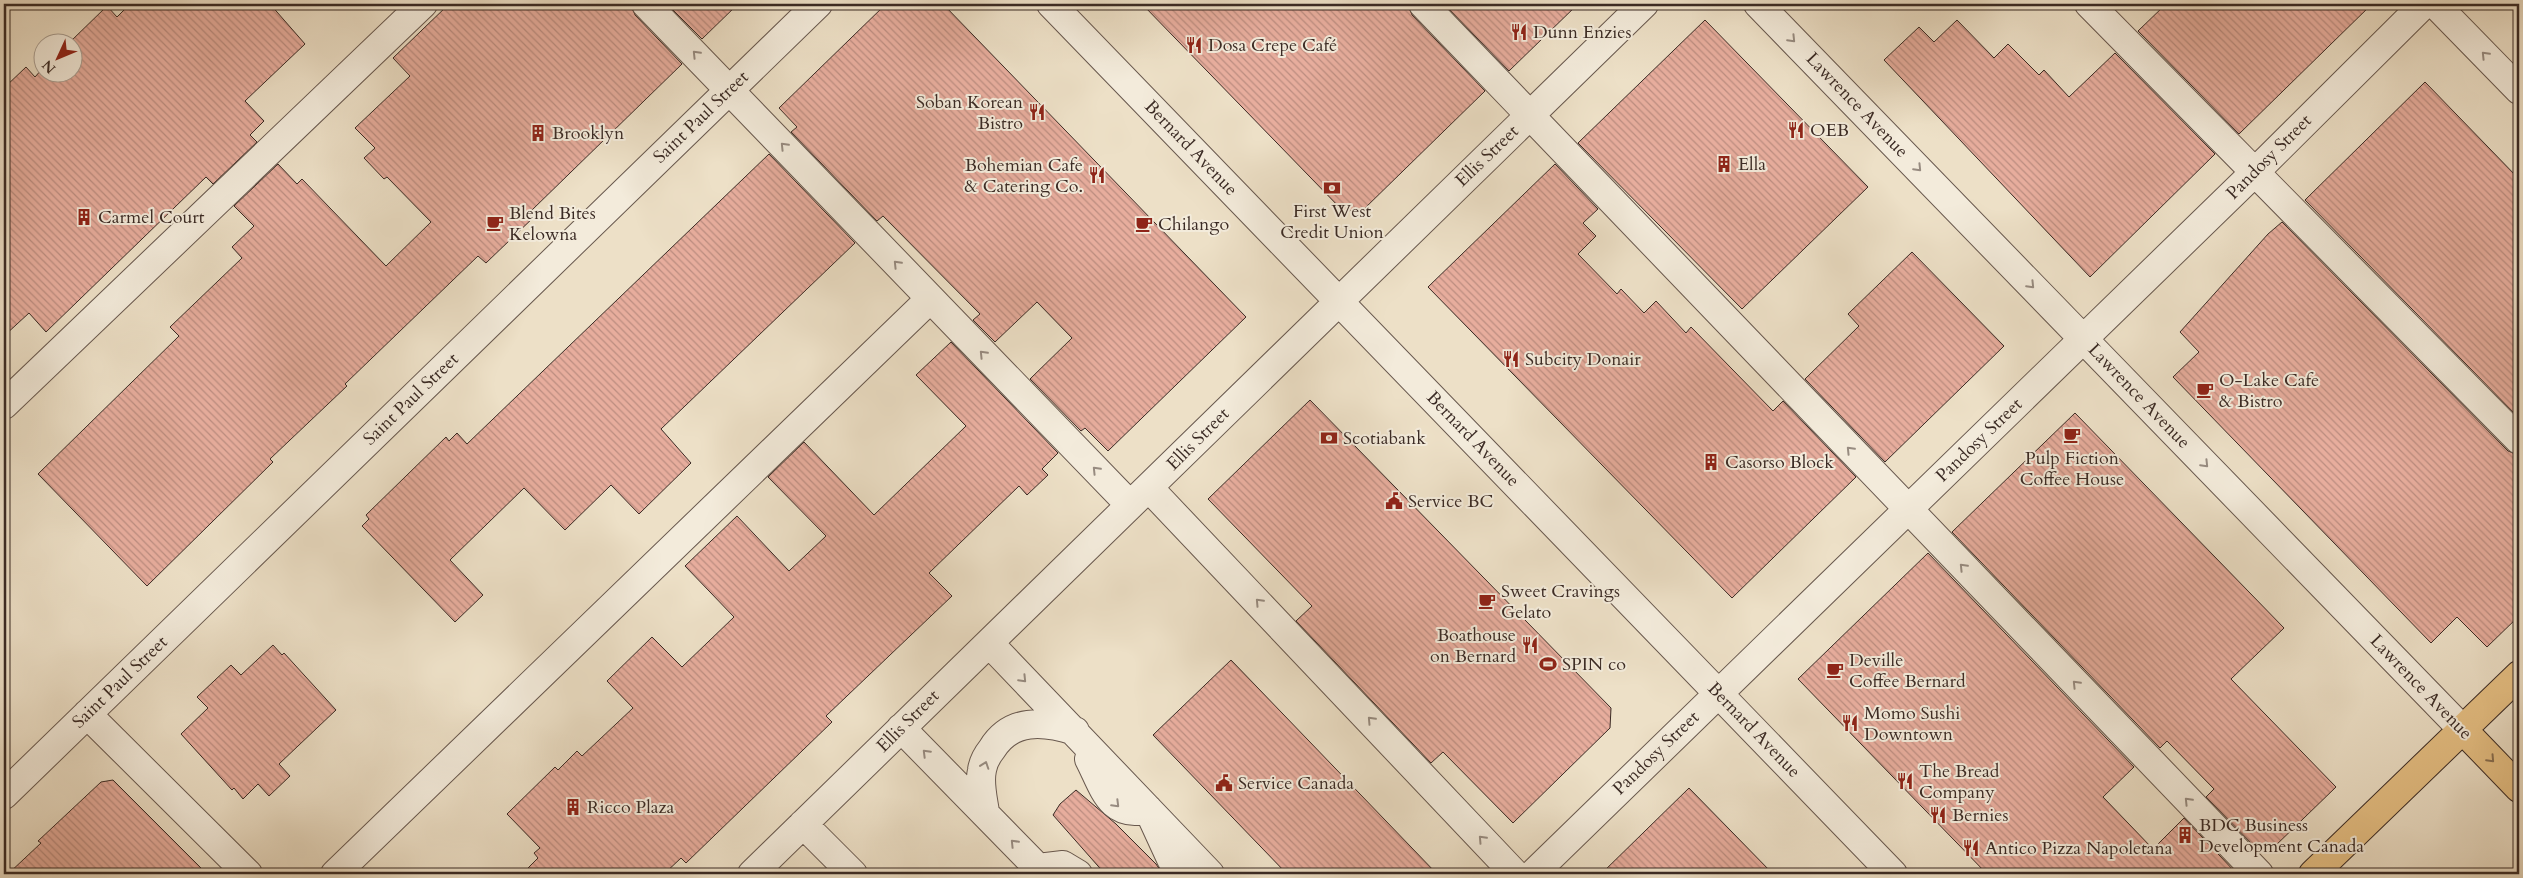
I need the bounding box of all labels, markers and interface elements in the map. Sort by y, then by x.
place label: Dunn Enzies [1533,20,1631,45]
restaurant icon: Dunn Enzies [1509,22,1529,42]
north arrow [32,32,82,82]
place label: Dosa Crepe Café [1208,33,1337,58]
one-way arrow [1787,33,1796,42]
restaurant icon: Dosa Crepe Café [1184,35,1204,55]
street label: Lawrence Avenue [1800,47,1914,163]
one-way arrow [693,51,702,60]
one-way arrow [2482,52,2491,61]
text: N [38,56,60,78]
street label: Saint Paul Street [648,65,754,169]
place label: Soban Korean Bistro [916,90,1024,136]
street label: Bernard Avenue [1139,95,1243,201]
restaurant icon: Soban Korean Bistro [1027,102,1047,122]
street label: Pandosy Street [2221,108,2318,205]
place label: OEB [1810,118,1849,143]
street label: Ellis Street [1450,119,1524,193]
restaurant icon: OEB [1786,120,1806,140]
place label: Brooklyn [552,121,625,146]
building icon: Brooklyn [528,123,548,143]
one-way arrow [781,143,790,152]
place label: Ella [1738,152,1766,177]
place label: Bohemian Cafe & Catering Co. [965,153,1083,199]
building icon: Ella [1714,154,1734,174]
one-way arrow [1912,162,1921,171]
restaurant icon: Bohemian Cafe & Catering Co. [1087,165,1107,185]
bank icon: First West Credit Union [1322,178,1342,198]
place label: First West Credit Union [1280,199,1385,245]
place label: Blend Bites Kelowna [509,201,596,247]
place label: Carmel Court [98,205,205,230]
building icon: Carmel Court [74,207,94,227]
place label: Chilango [1158,212,1229,237]
cafe icon: Blend Bites Kelowna [485,213,505,233]
cafe icon: Chilango [1134,214,1154,234]
one-way arrow [894,261,903,270]
one-way arrow [2025,279,2034,288]
street label: Lawrence Avenue [2082,338,2196,454]
street label: Saint Paul Street [358,347,464,451]
place label: Subcity Donair [1525,347,1641,372]
restaurant icon: Subcity Donair [1501,349,1521,369]
one-way arrow [980,350,989,359]
place label: O-Lake Cafe & Bistro [2219,368,2319,414]
cafe icon: O-Lake Cafe & Bistro [2195,380,2215,400]
street label: Bernard Avenue [1421,386,1525,492]
street label: Pandosy Street [1930,392,2028,488]
street label: Ellis Street [1161,402,1235,476]
cafe icon: Pulp Fiction Coffee House [2062,425,2082,445]
place label: Scotiabank [1343,426,1426,451]
bank icon: Scotiabank [1319,428,1339,448]
place label: Pulp Fiction Coffee House [2020,446,2124,492]
one-way arrow [1847,447,1856,456]
place label: Casorso Block [1725,450,1834,475]
building icon: Casorso Block [1701,452,1721,472]
one-way arrow [2199,458,2208,467]
one-way arrow [1093,467,1102,476]
place label: Service BC [1408,489,1493,514]
public building icon: Service BC [1384,491,1404,511]
one-way arrow [1960,564,1969,573]
place label: Sweet Cravings Gelato [1501,579,1620,625]
cafe icon: Sweet Cravings Gelato [1477,591,1497,611]
one-way arrow [1256,599,1265,608]
place label: Boathouse on Bernard [1430,623,1516,669]
street label: Lawrence Avenue [2364,629,2478,745]
street label: Saint Paul Street [67,630,173,734]
restaurant icon: Boathouse on Bernard [1520,635,1540,655]
place label: Deville Coffee Bernard [1849,648,1966,694]
place label: SPIN co [1562,652,1626,677]
sports icon: SPIN co [1538,654,1558,674]
cafe icon: Deville Coffee Bernard [1825,660,1845,680]
one-way arrow [1017,673,1026,682]
street label: Bernard Avenue [1702,677,1806,783]
one-way arrow [2073,681,2082,690]
street label: Ellis Street [871,684,945,758]
place label: Momo Sushi Downtown [1864,701,1960,747]
street label: Pandosy Street [1607,705,1705,801]
restaurant icon: Momo Sushi Downtown [1840,713,1860,733]
one-way arrow [1368,717,1377,726]
one-way arrow [923,750,932,759]
one-way arrow [2485,754,2494,763]
place label: The Bread Company [1919,759,2000,805]
one-way arrow [979,761,989,769]
place label: Service Canada [1238,771,1354,796]
restaurant icon: The Bread Company [1895,771,1915,791]
public building icon: Service Canada [1214,773,1234,793]
place label: Ricco Plaza [587,795,675,820]
building icon: Ricco Plaza [563,797,583,817]
one-way arrow [1110,798,1119,807]
one-way arrow [2185,798,2194,807]
place label: Bernies [1952,803,2008,828]
restaurant icon: Bernies [1928,805,1948,825]
place label: BDC Business Development Canada [2199,813,2364,859]
building icon: BDC Business Development Canada [2175,825,2195,845]
one-way arrow [1479,835,1488,844]
place label: Antico Pizza Napoletana [1985,836,2173,861]
restaurant icon: Antico Pizza Napoletana [1961,838,1981,858]
one-way arrow [1011,840,1020,849]

